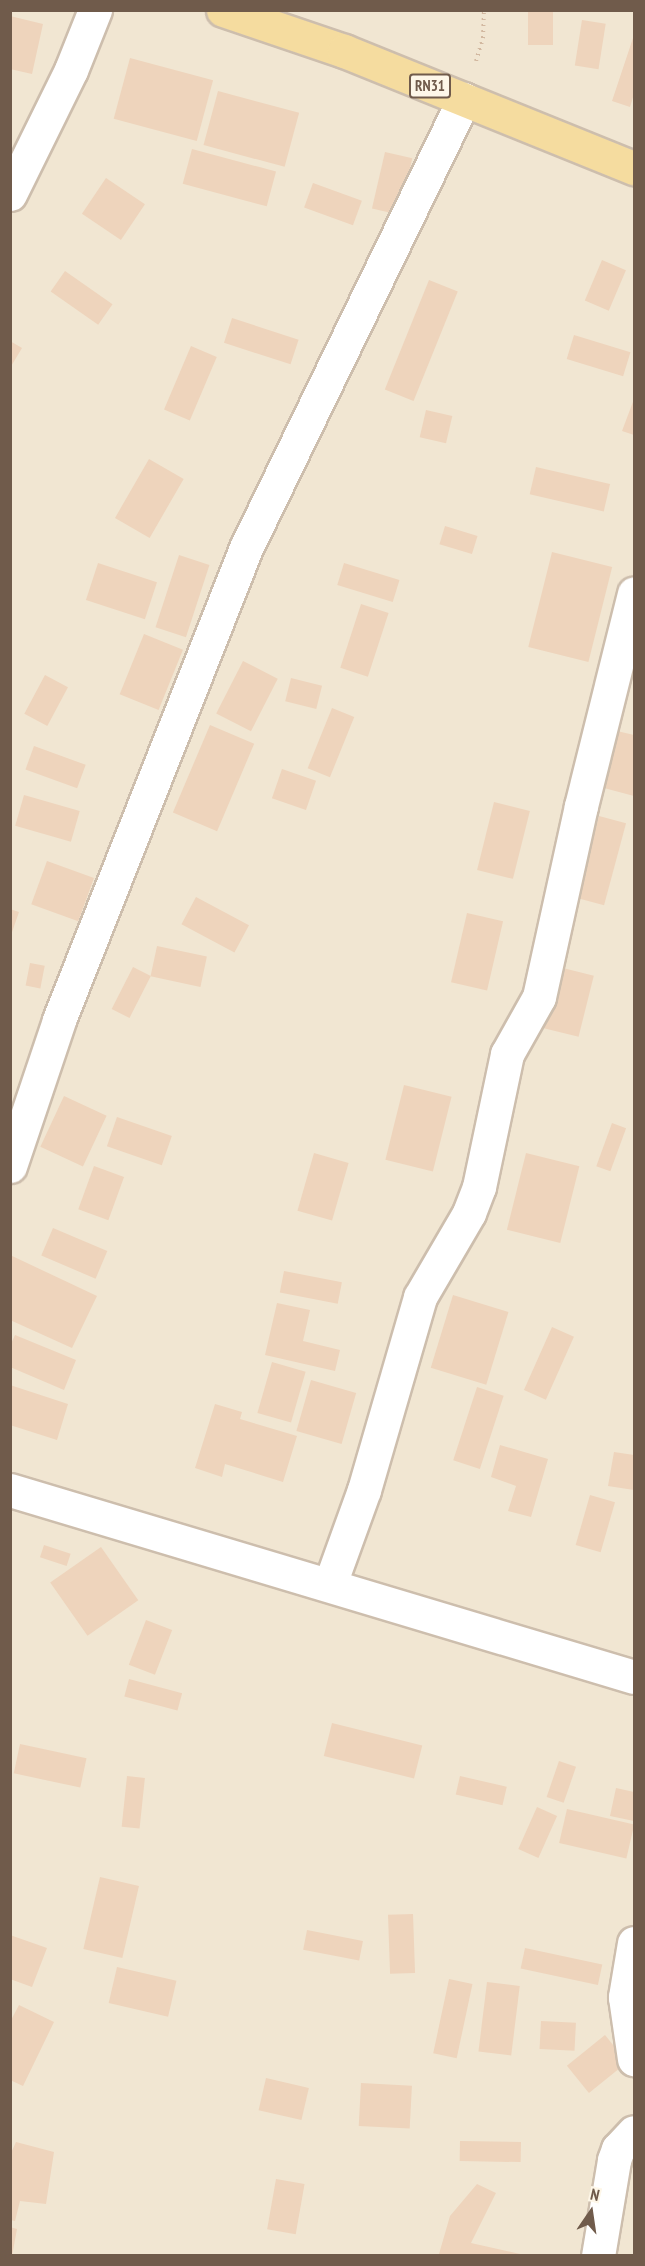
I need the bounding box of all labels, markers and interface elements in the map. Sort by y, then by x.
road number: RN31 [409,74,451,98]
north arrow [561,2182,621,2242]
text: N [589,2184,602,2205]

